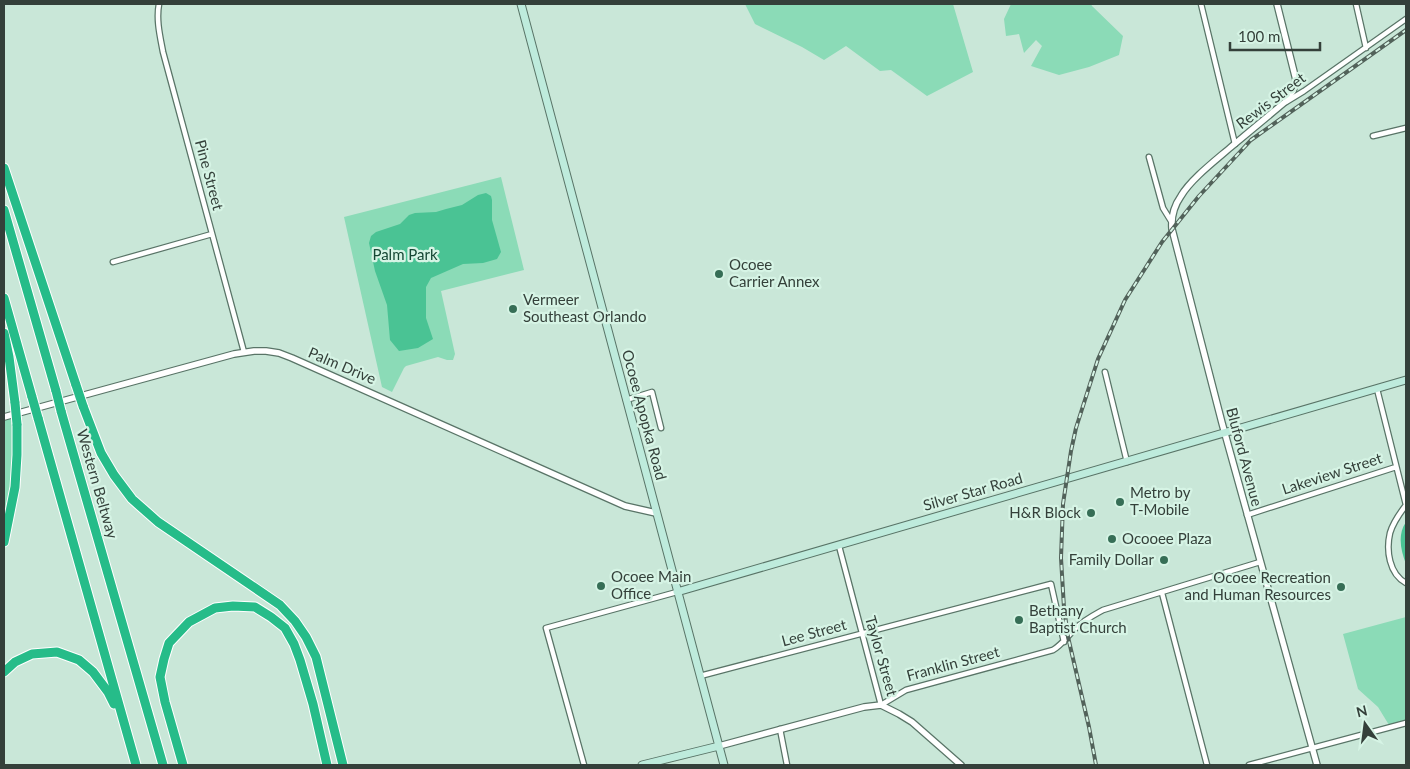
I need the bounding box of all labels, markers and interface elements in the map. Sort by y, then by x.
scale bar [1230,20,1320,52]
text: 100 m [1238,27,1280,45]
street label: Rewis Street [1232,68,1309,132]
street label: Pine Street [192,138,228,213]
park label: Palm Park [372,245,438,263]
place label: Ocoee Carrier Annex [729,255,820,290]
marker: Ocoee Carrier Annex [713,268,725,280]
place label: Vermeer Southeast Orlando [523,290,646,325]
marker: Vermeer Southeast Orlando [507,303,519,315]
street label: Palm Drive [306,343,379,387]
street label: Ocoee Apopka Road [619,348,671,482]
street label: Bluford Avenue [1223,405,1267,508]
street label: Western Beltway [74,427,122,541]
street label: Lakeview Street [1279,448,1385,498]
street label: Silver Star Road [921,468,1024,514]
place label: Metro by T-Mobile [1130,483,1191,518]
marker: Metro by T-Mobile [1114,496,1126,508]
place label: H&R Block [1009,503,1081,521]
marker: H&R Block [1085,507,1097,519]
place label: Ocooee Plaza [1122,529,1212,547]
marker: Ocooee Plaza [1106,533,1118,545]
place label: Family Dollar [1069,550,1155,568]
marker: Family Dollar [1158,554,1170,566]
place label: Ocoee Main Office [611,567,691,602]
place label: Ocoee Recreation and Human Resources [1184,568,1331,603]
marker: Ocoee Main Office [595,580,607,592]
marker: Ocoee Recreation and Human Resources [1335,581,1347,593]
place label: Bethany Baptist Church [1029,601,1127,636]
street label: Taylor Street [862,614,902,699]
marker: Bethany Baptist Church [1013,614,1025,626]
street label: Lee Street [779,615,849,649]
street label: Franklin Street [904,642,1002,684]
north arrow [1340,699,1390,749]
text: N [1354,701,1369,720]

